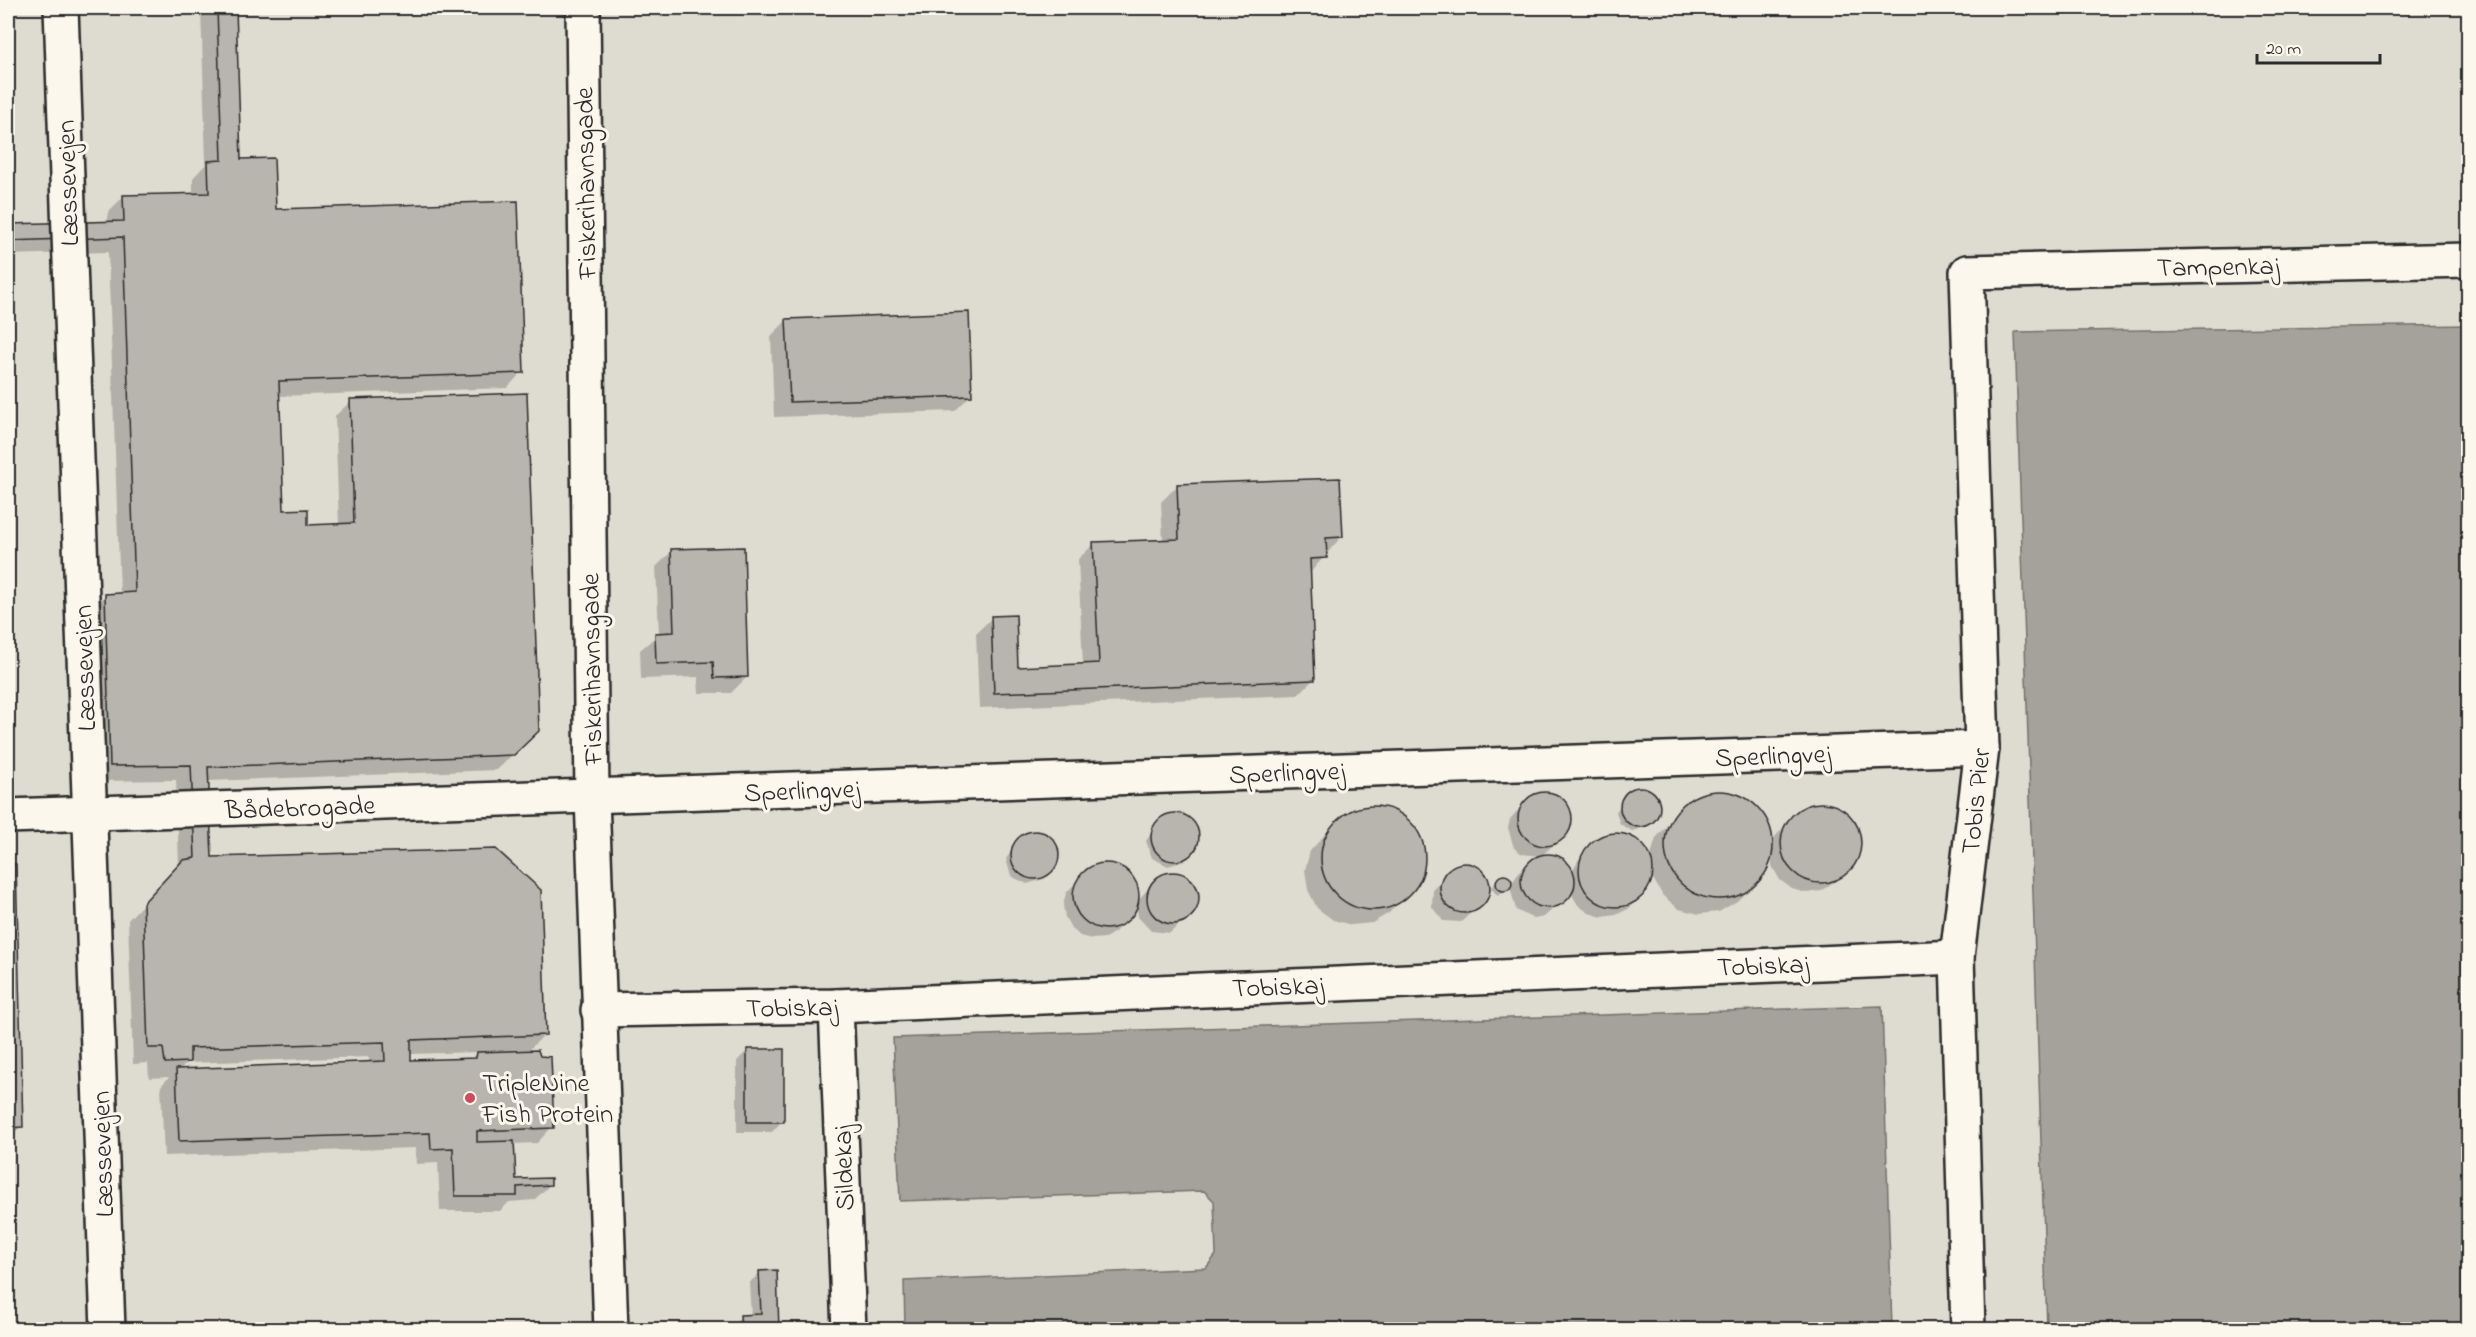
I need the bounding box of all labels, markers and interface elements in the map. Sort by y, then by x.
scale bar [2257,27,2380,65]
text: 20 m [2266,37,2301,63]
street label: Fiskerihavnsgade [566,86,609,280]
street label: Læssevejen [48,119,91,247]
street label: Tampenkaj [2156,248,2280,289]
street label: Fiskerihavnsgade [572,572,615,766]
street label: Læssevejen [65,604,108,732]
street label: Sperlingvej [1714,736,1832,779]
street label: Tobis Pier [1953,746,2003,856]
street label: Sperlingvej [1228,753,1346,796]
street label: Sperlingvej [743,771,861,814]
street label: Bådebrogade [223,787,377,832]
street label: Tobiskaj [1716,946,1810,989]
street label: Tobiskaj [1231,967,1325,1010]
street label: Tobiskaj [746,989,839,1030]
place label: TripleNine Fish Protein [481,1065,613,1135]
street label: Læssevejen [83,1090,126,1218]
marker: TripleNine Fish Protein [463,1091,477,1105]
street label: Sildekaj [824,1124,866,1211]

